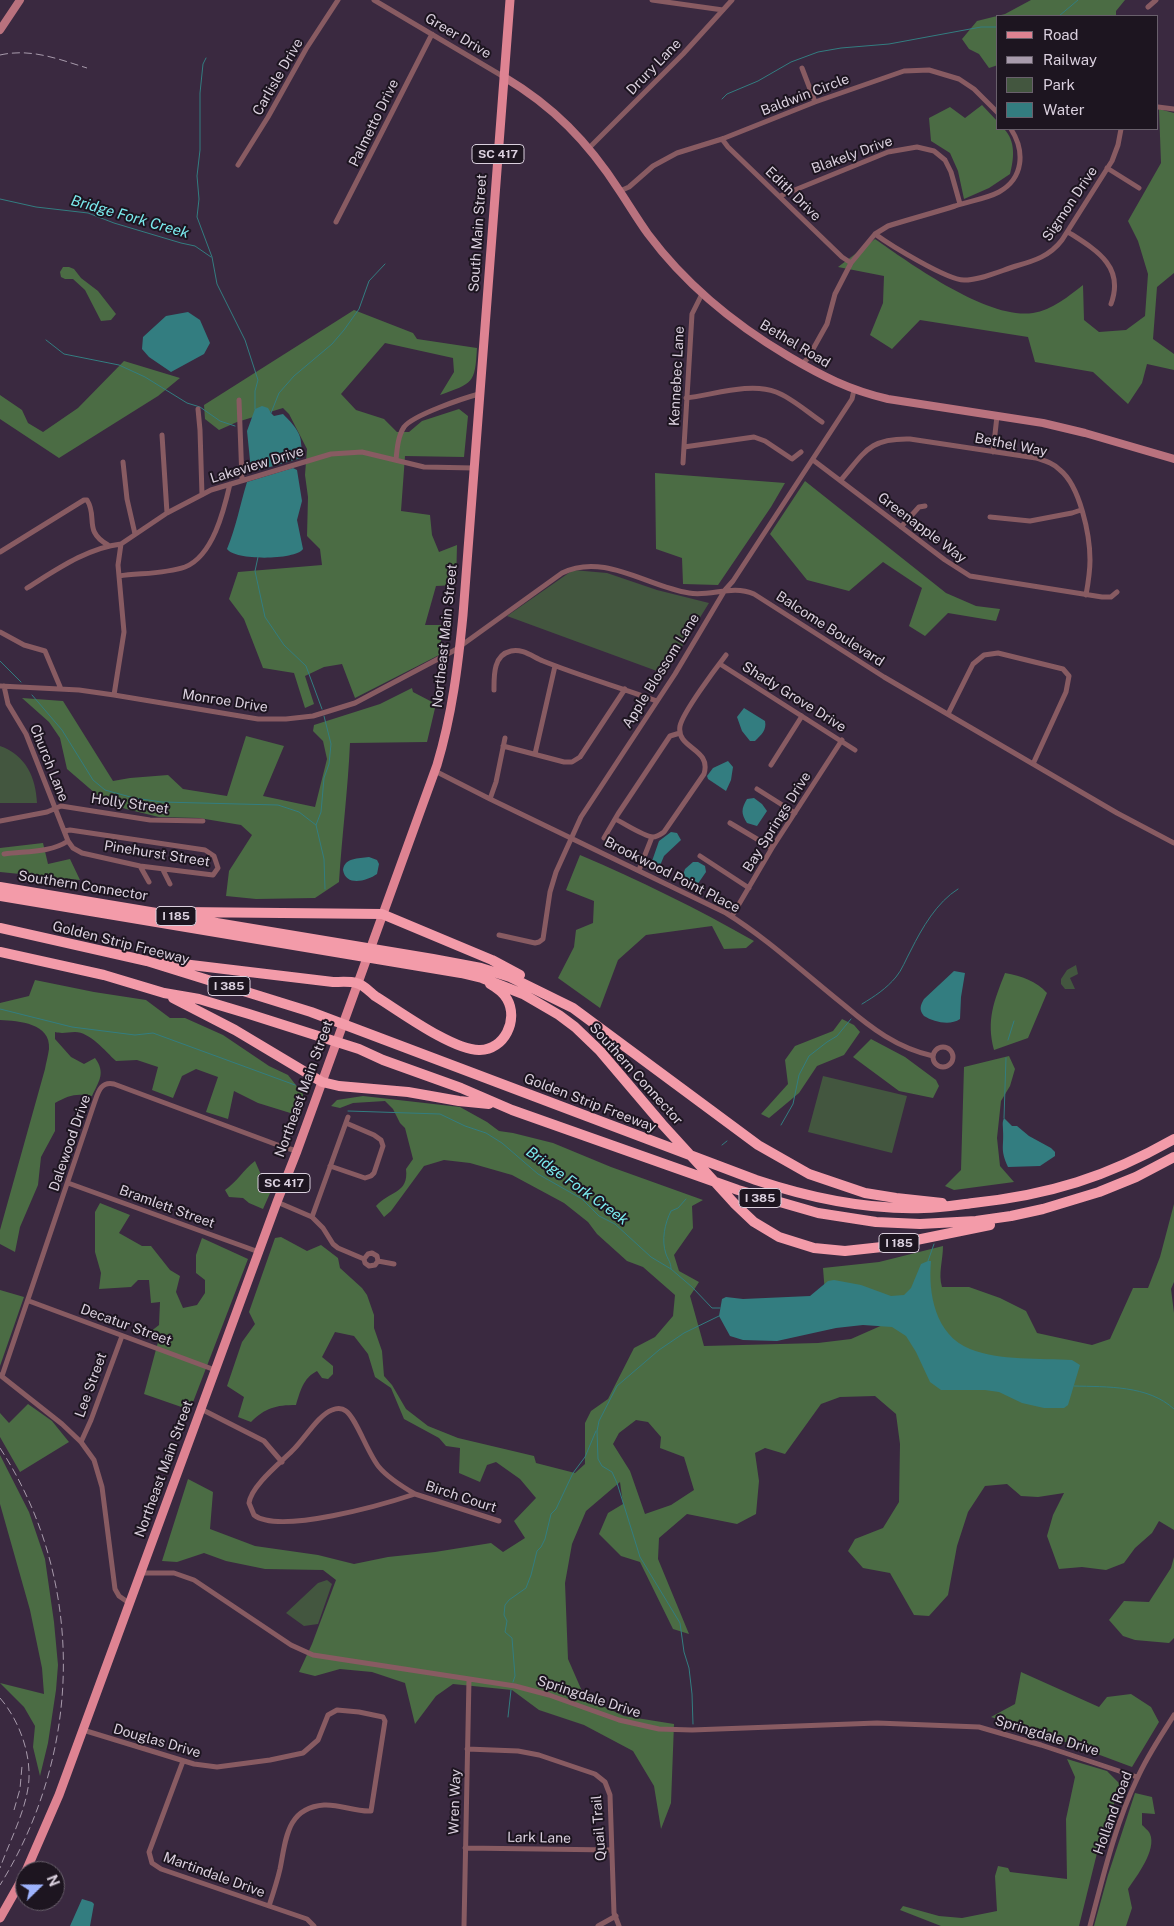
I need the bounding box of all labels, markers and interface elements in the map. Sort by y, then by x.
street label: Greer Drive [422,10,494,62]
legend [996,15,1159,130]
text: Road [1043,26,1079,43]
street label: Carlisle Drive [249,35,307,119]
street label: Drury Lane [623,35,685,99]
text: Railway [1043,51,1097,68]
street label: Baldwin Circle [758,70,852,120]
text: Park [1043,76,1075,93]
street label: Palmetto Drive [346,77,402,169]
text: Water [1043,101,1085,118]
street label: Blakely Drive [809,133,895,177]
road number: SC 417 [472,144,524,164]
street label: Edith Drive [762,163,824,225]
street label: Sigmon Drive [1039,163,1101,245]
street label: South Main Street [465,173,491,293]
water label: Bridge Fork Creek [69,192,191,242]
street label: Bethel Road [757,316,833,372]
street label: Kennebec Lane [666,326,688,426]
street label: Bethel Way [973,430,1049,460]
street label: Lakeview Drive [208,443,306,487]
street label: Greenapple Way [874,489,970,567]
street label: Northeast Main Street [429,563,461,709]
street label: Balcome Boulevard [773,588,887,670]
street label: Apple Blossom Lane [619,611,703,731]
street label: Shady Grove Drive [739,658,849,736]
street label: Monroe Drive [181,686,269,716]
street label: Church Lane [26,722,72,804]
street label: Bay Springs Drive [739,769,815,875]
street label: Holly Street [90,790,170,818]
street label: Brookwood Point Place [601,833,743,917]
street label: Pinehurst Street [103,837,211,871]
street label: Southern Connector [17,867,149,905]
road number: I 185 [156,906,196,926]
street label: Golden Strip Freeway [51,918,191,968]
road number: I 385 [208,976,250,996]
street label: Northeast Main Street [271,1018,337,1160]
street label: Southern Connector [586,1020,686,1128]
street label: Golden Strip Freeway [521,1070,659,1136]
street label: Dalewood Drive [46,1092,94,1194]
water label: Bridge Fork Creek [522,1143,632,1229]
road number: SC 417 [258,1174,310,1192]
street label: Bramlett Street [117,1182,217,1232]
road number: I 385 [739,1188,781,1208]
road number: I 185 [879,1234,919,1252]
street label: Decatur Street [78,1301,174,1349]
street label: Lee Street [71,1350,111,1420]
street label: Northeast Main Street [131,1398,197,1540]
street label: Birch Court [423,1478,499,1516]
street label: Springdale Drive [535,1672,643,1722]
street label: Springdale Drive [993,1712,1101,1760]
street label: Douglas Drive [111,1720,203,1762]
street label: Wren Way [445,1769,465,1835]
street label: Holland Road [1090,1769,1136,1857]
street label: Quail Trail [588,1794,610,1862]
street label: Lark Lane [507,1829,571,1847]
street label: Martindale Drive [161,1849,267,1901]
north arrow [15,1861,65,1911]
text: N [44,1873,62,1889]

